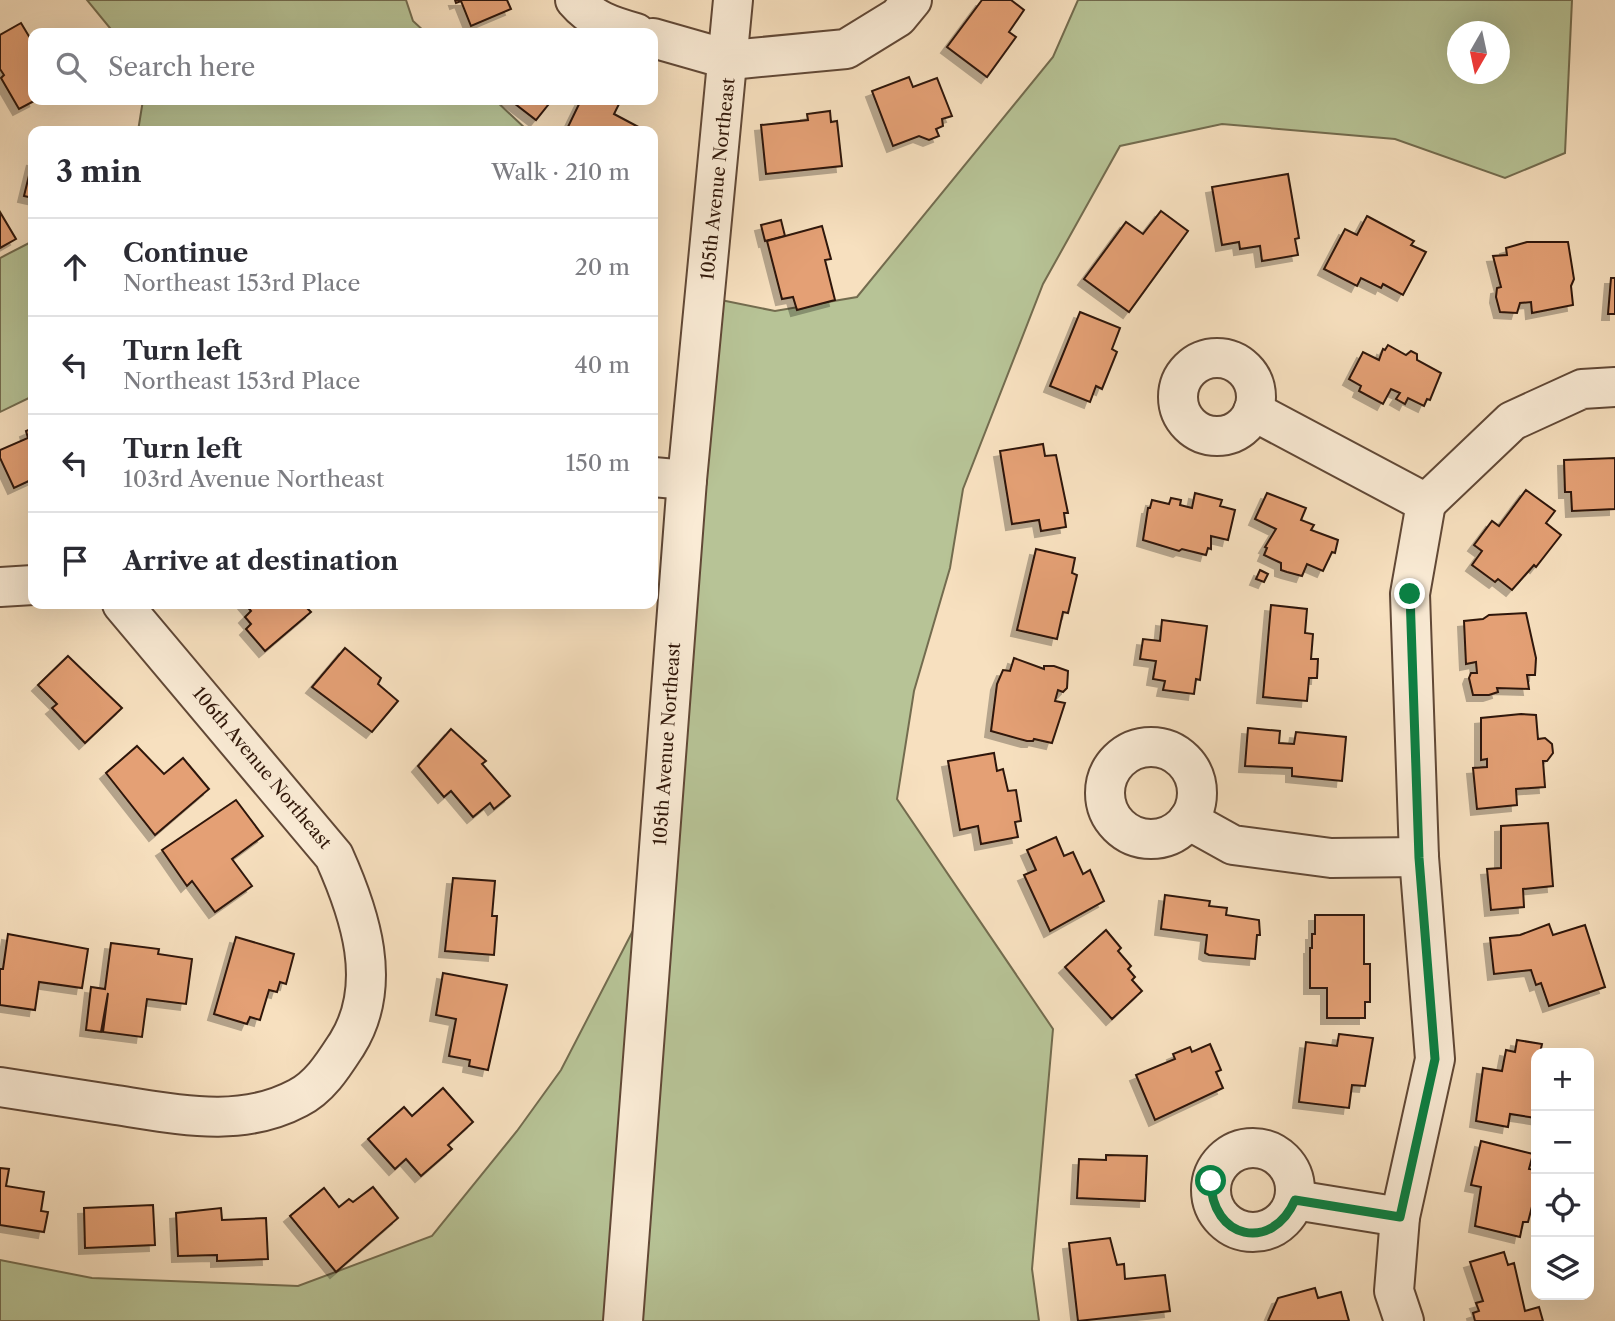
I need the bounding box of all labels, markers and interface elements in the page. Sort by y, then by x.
north arrow [1447,21,1510,84]
search box [28,28,658,105]
icon: search [52,48,90,86]
text: Search here [108,51,255,83]
street label: 105th Avenue Northeast [696,76,740,281]
text: 3 min [56,153,142,190]
text: Walk · 210 m [491,158,630,186]
text: Continue [123,237,248,269]
icon: ahead [56,248,94,286]
text: 20 m [575,253,630,281]
text: Northeast 153rd Place [123,269,360,297]
text: Turn left [123,335,242,367]
icon: left [56,346,94,384]
text: 40 m [575,351,630,379]
text: Northeast 153rd Place [123,367,360,395]
text: Turn left [123,433,242,465]
icon: left [56,444,94,482]
text: 150 m [566,449,630,477]
text: 103rd Avenue Northeast [123,465,384,493]
icon: arrive [56,542,94,580]
text: Arrive at destination [123,545,398,577]
route end [1394,578,1425,609]
street label: 105th Avenue Northeast [649,641,685,846]
street label: 106th Avenue Northeast [188,683,336,854]
map controls [1531,1048,1594,1300]
button: + [1531,1048,1594,1111]
button: − [1531,1111,1594,1174]
route start [1195,1165,1226,1196]
button: locate [1531,1174,1594,1237]
button: layers [1531,1237,1594,1300]

